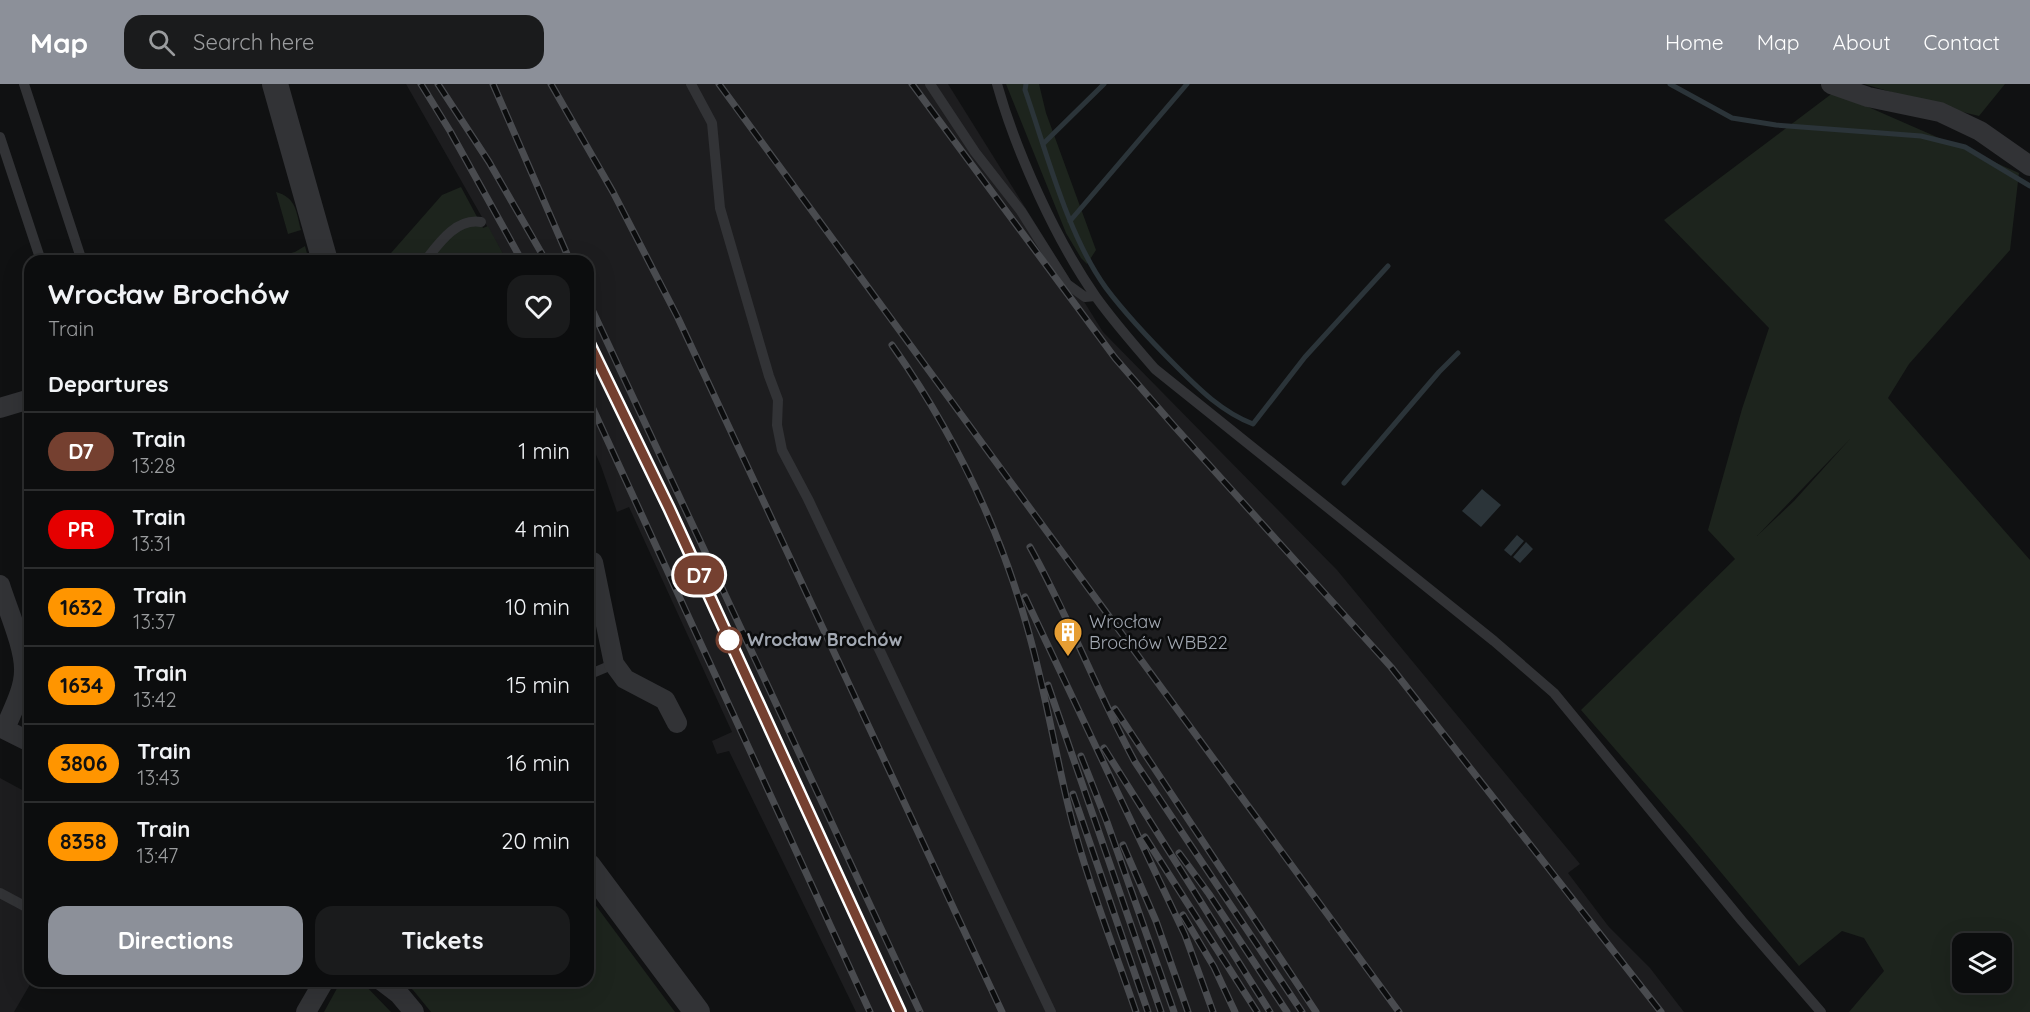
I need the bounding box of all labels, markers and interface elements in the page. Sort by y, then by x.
search box [124,15,544,69]
text: Map [30,25,88,60]
icon: search [145,26,178,59]
text: Search here [193,28,315,56]
text: Home [1665,29,1724,55]
text: Map [1757,29,1800,55]
text: About [1833,29,1891,55]
text: Contact [1924,29,2000,55]
button: heart [507,275,570,338]
text: Wrocław Brochów [48,276,290,311]
text: Train [48,316,94,341]
text: Departures [48,370,169,398]
text: Train [132,425,186,453]
text: 1 min [518,437,570,465]
text: D7 [68,438,94,464]
text: 13:28 [132,453,176,478]
text: Train [132,503,186,531]
text: 4 min [515,515,570,543]
text: PR [67,516,95,542]
text: 13:31 [132,531,172,556]
line badge: D7 [672,556,726,594]
text: D7 [686,562,712,588]
text: Train [133,581,187,609]
text: 10 min [505,593,570,621]
text: 1632 [60,594,103,620]
text: 13:37 [133,609,175,634]
place label: Wrocław Brochów WBB22 [1089,610,1228,654]
building icon: Wrocław Brochów WBB22 [1052,616,1084,658]
marker: Wrocław Brochów [716,627,742,653]
place label: Wrocław Brochów [747,628,902,651]
text: Train [133,659,187,687]
text: 15 min [506,671,570,699]
text: 1634 [60,672,103,698]
text: 13:42 [133,687,177,712]
text: Train [137,737,191,765]
text: 16 min [507,749,570,777]
text: 3806 [60,750,107,776]
text: 13:43 [137,765,180,790]
text: Train [136,815,190,843]
text: 20 min [501,827,570,855]
text: 8358 [60,828,106,854]
text: 13:47 [136,843,178,868]
button: Directions [48,906,303,975]
button: Tickets [315,906,570,975]
map controls [1952,933,2012,993]
button: layers [1952,933,2012,993]

